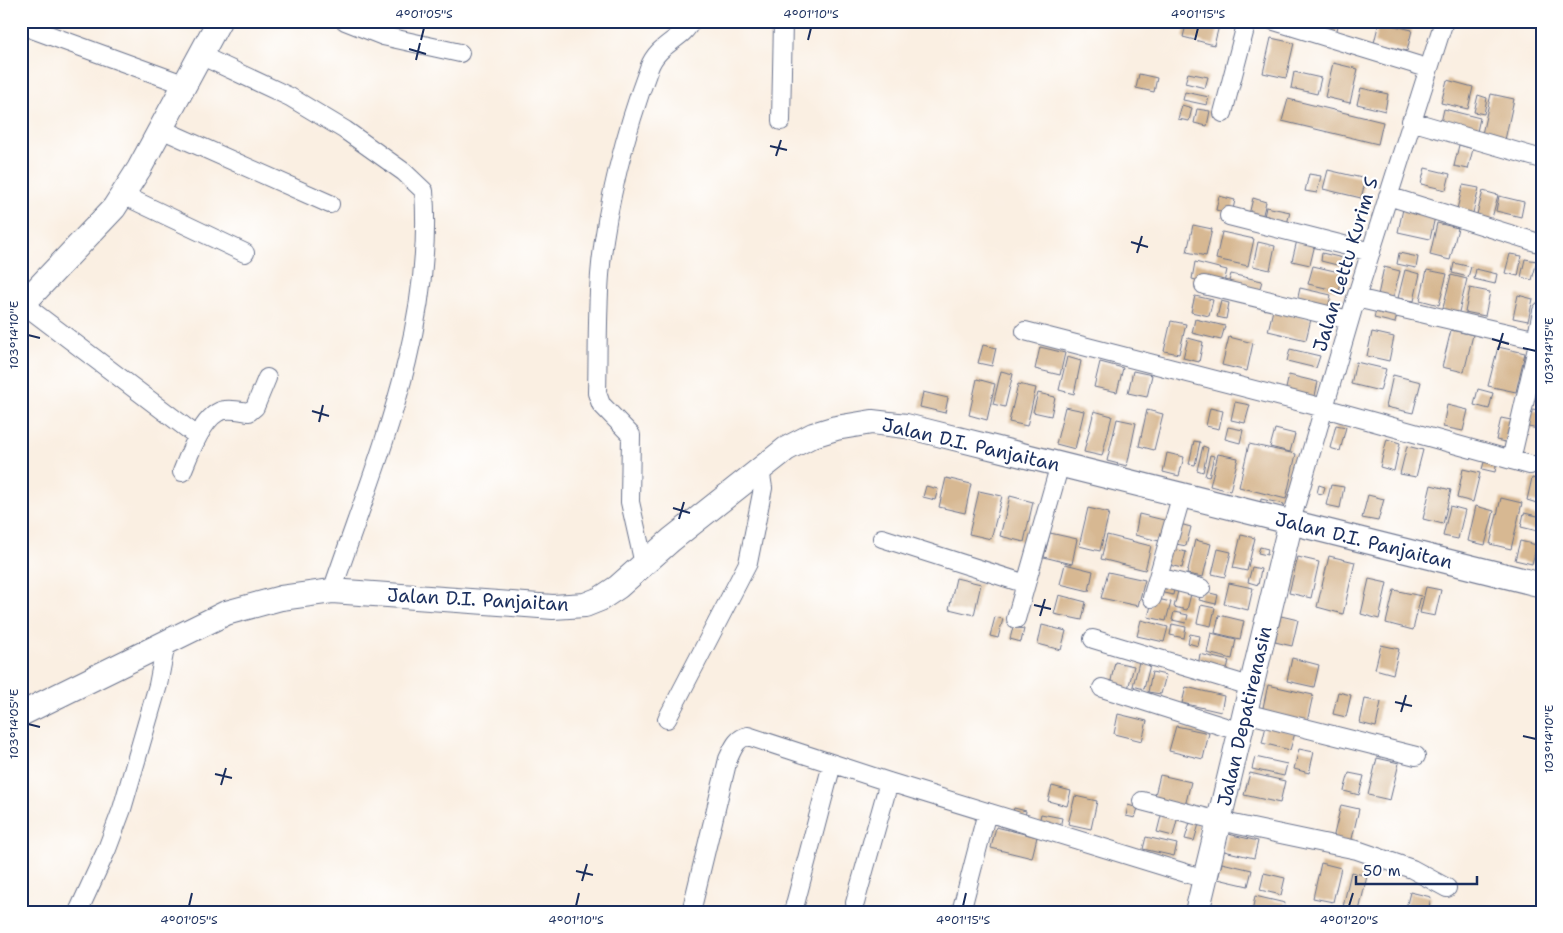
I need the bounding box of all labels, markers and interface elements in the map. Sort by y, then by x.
text: 4°01'05"S [395,6,453,22]
text: 4°01'10"S [783,6,839,22]
text: 4°01'15"S [1171,6,1225,22]
street label: Jalan Lettu Kurim S [1307,174,1384,354]
text: 103°14'10"E [6,301,22,369]
text: 103°14'15"E [1541,317,1557,385]
street label: Jalan D.I. Panjaitan [879,412,1062,477]
street label: Jalan D.I. Panjaitan [1273,506,1455,575]
street label: Jalan D.I. Panjaitan [387,582,569,617]
street label: Jalan Depatirenasin [1212,624,1277,809]
text: 103°14'05"E [6,689,22,759]
text: 103°14'10"E [1541,705,1557,773]
scale bar [1356,853,1477,885]
text: 50 m [1363,861,1401,881]
text: 4°01'05"S [160,912,218,928]
text: 4°01'10"S [548,912,604,928]
text: 4°01'15"S [936,912,990,928]
text: 4°01'20"S [1320,912,1379,928]

